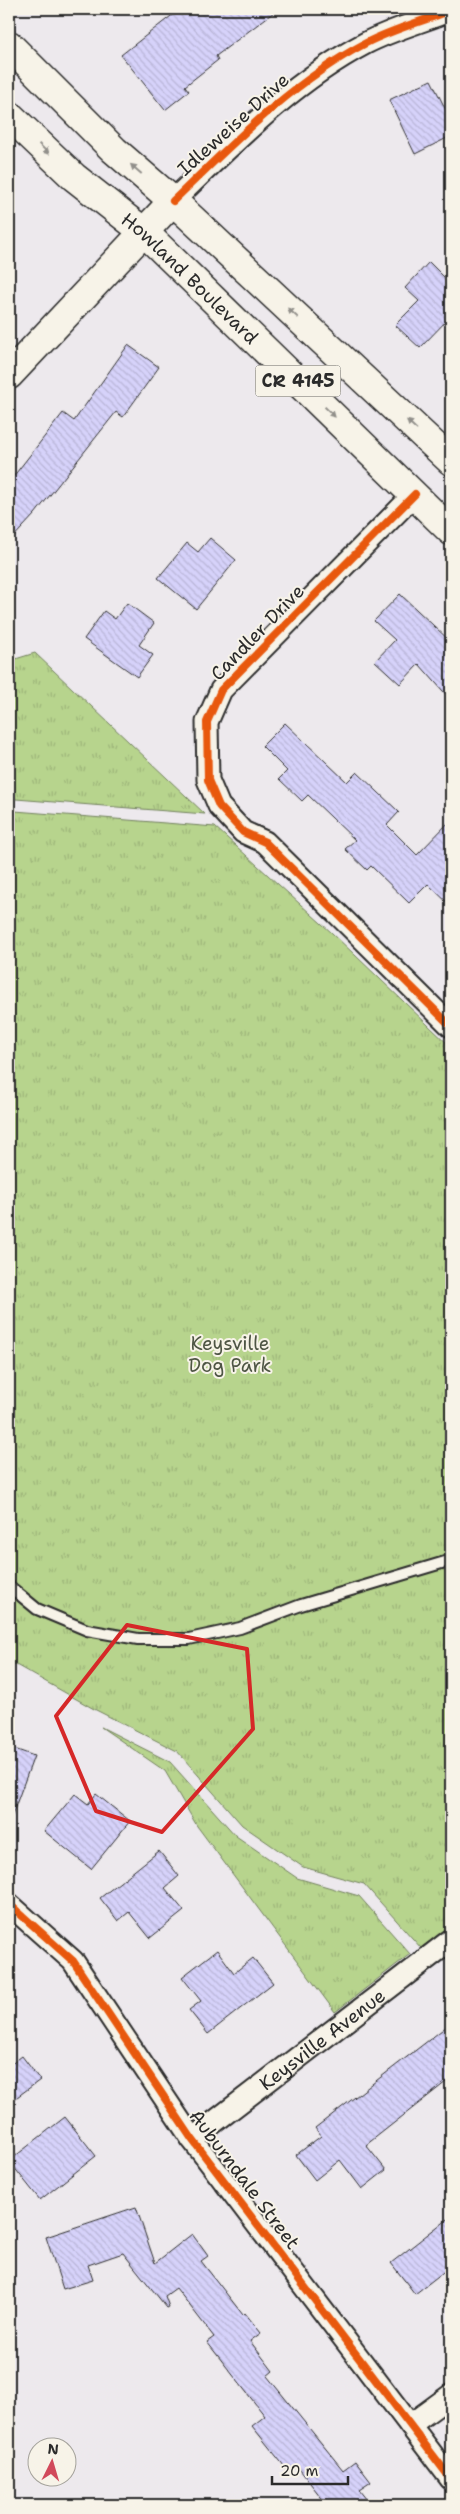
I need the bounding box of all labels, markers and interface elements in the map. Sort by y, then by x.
street label: Idleweise Drive [172,67,295,181]
one-way arrow [38,143,50,155]
one-way arrow [130,163,143,174]
street label: Howland Boulevard [116,207,264,350]
one-way arrow [288,307,300,319]
road number: CR 4145 [256,366,340,396]
one-way arrow [324,406,336,418]
one-way arrow [406,419,418,431]
street label: Candler Drive [205,579,310,686]
park label: Keysville Dog Park [189,1331,271,1378]
street label: Keysville Avenue [254,1983,391,2096]
street label: Auburndale Street [184,2104,305,2254]
north arrow [28,2436,78,2486]
text: N [47,2440,59,2458]
scale bar [272,2454,349,2486]
text: 20 m [280,2461,319,2481]

